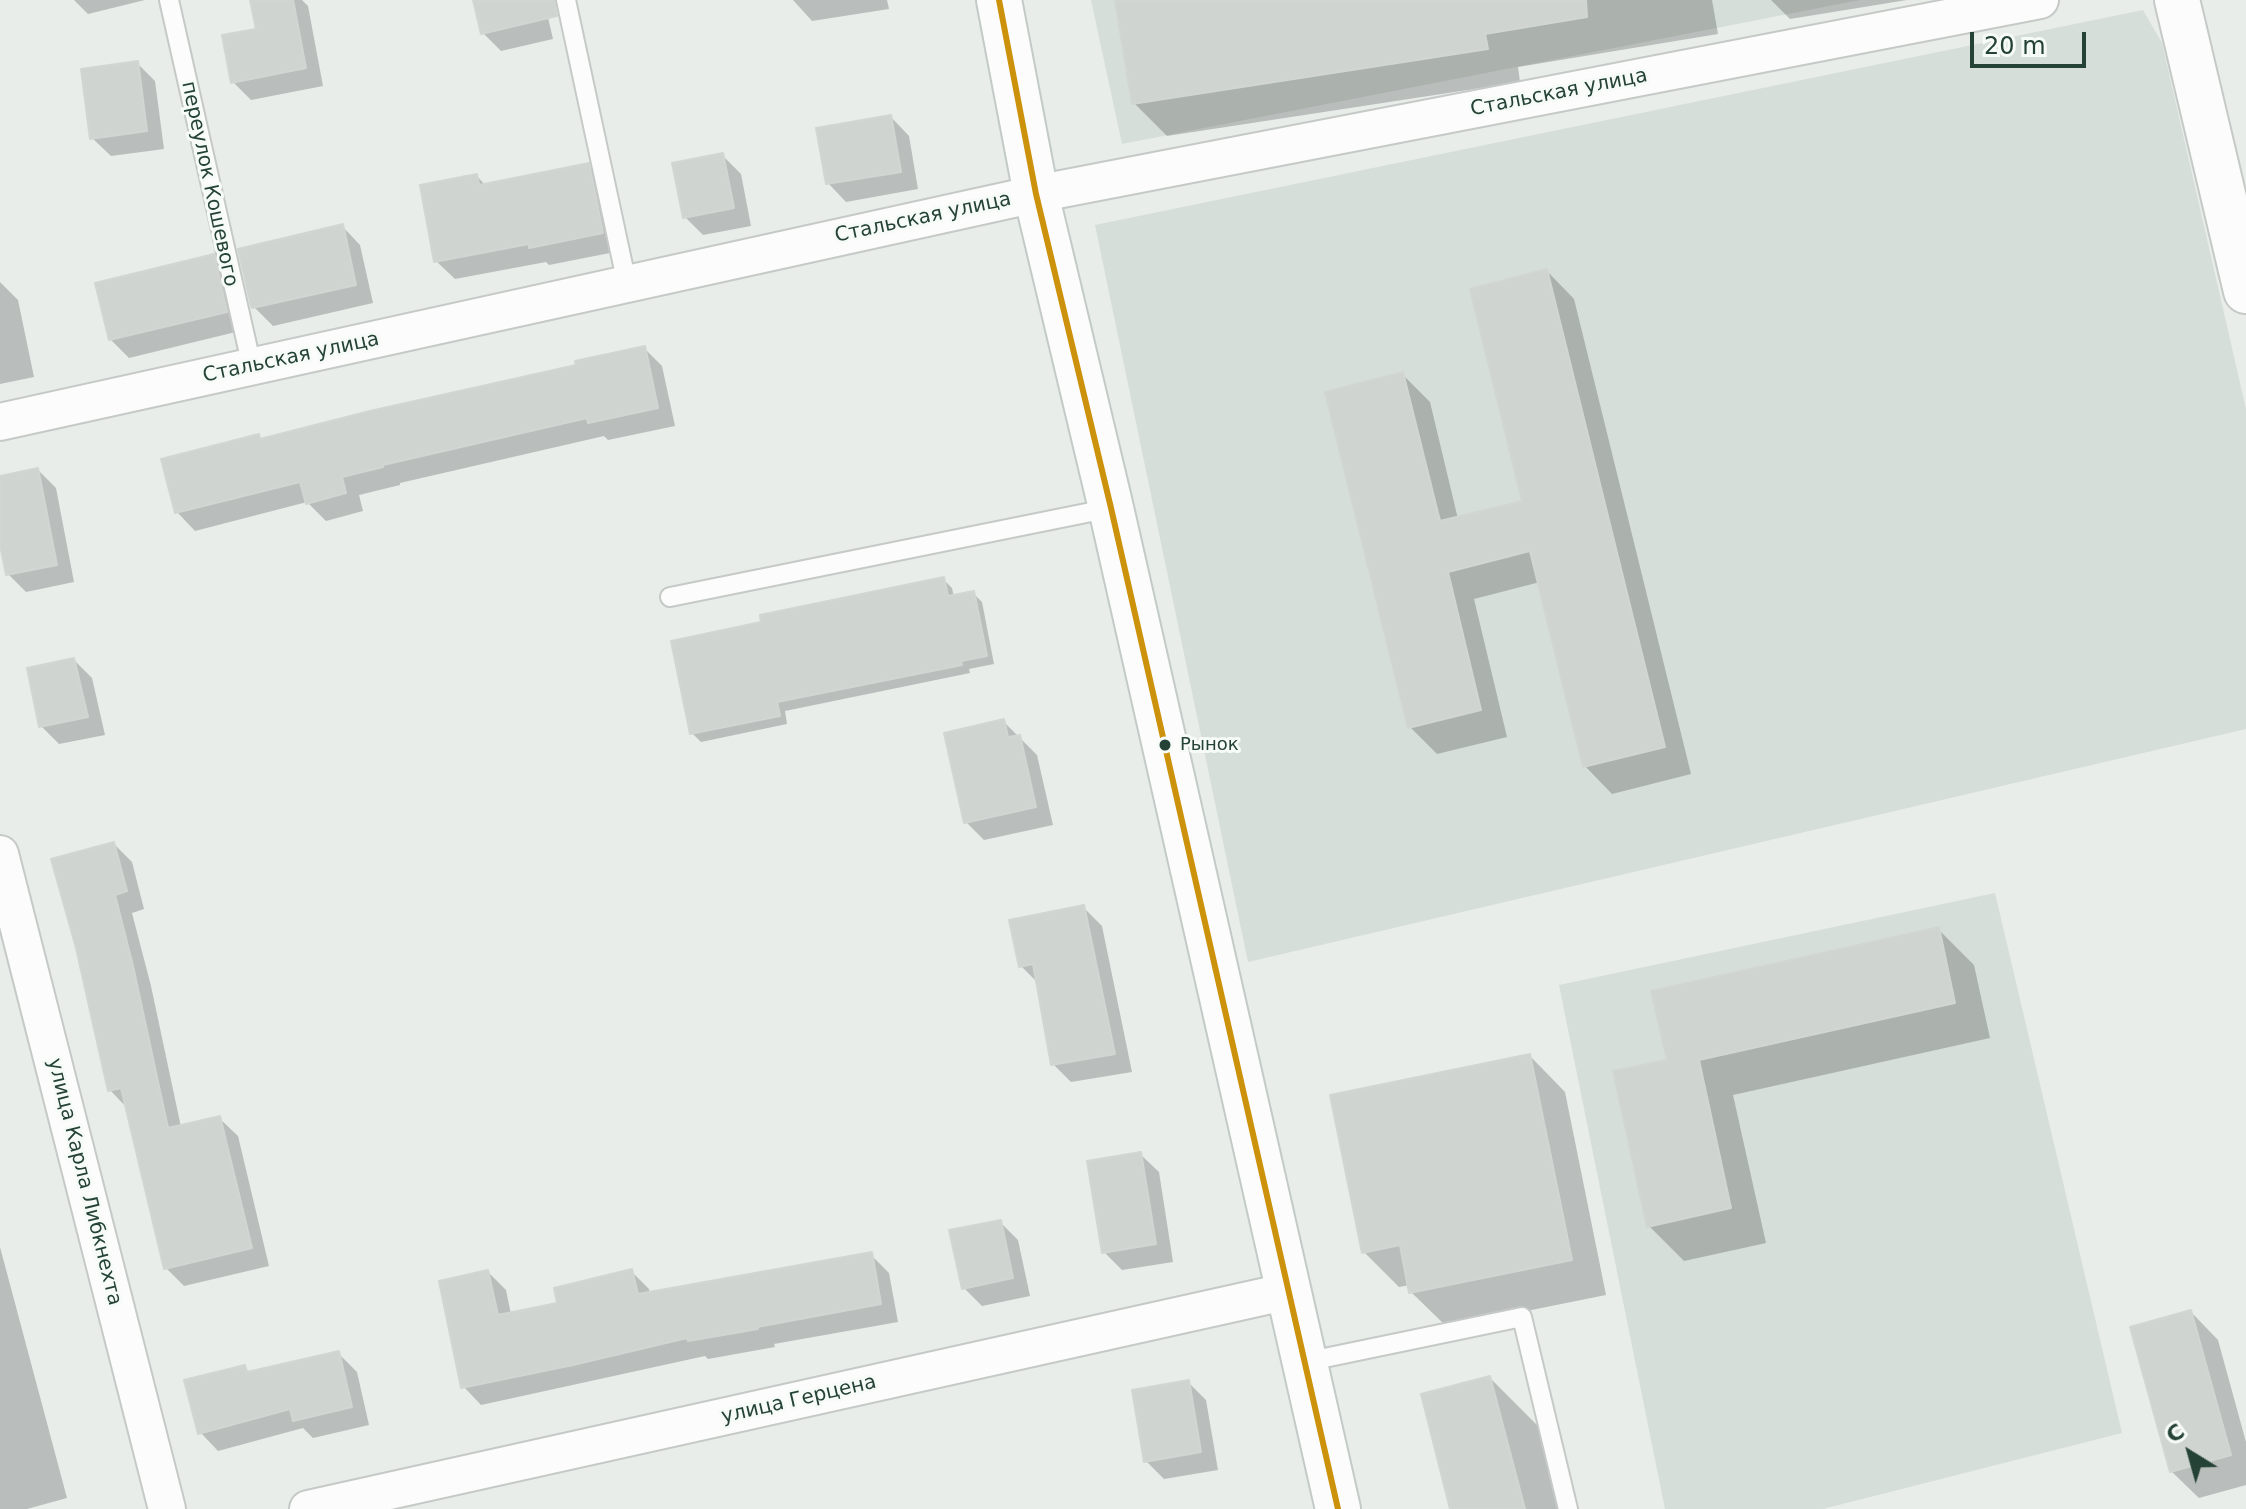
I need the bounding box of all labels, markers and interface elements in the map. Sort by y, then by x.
scale bar [1974,16,2090,66]
text: 20 m [1984,32,2046,60]
street label: Стальская улица [1469,64,1649,122]
street label: переулок Кошевого [175,79,243,289]
street label: Стальская улица [833,188,1013,248]
street label: Стальская улица [201,328,381,388]
place label: Рынок [1180,734,1239,756]
marker: Рынок [1157,737,1173,753]
street label: улица Карла Либкнехта [42,1056,126,1308]
street label: улица Герцена [719,1371,879,1429]
north arrow [2150,1413,2230,1493]
text: С [2161,1419,2189,1448]

